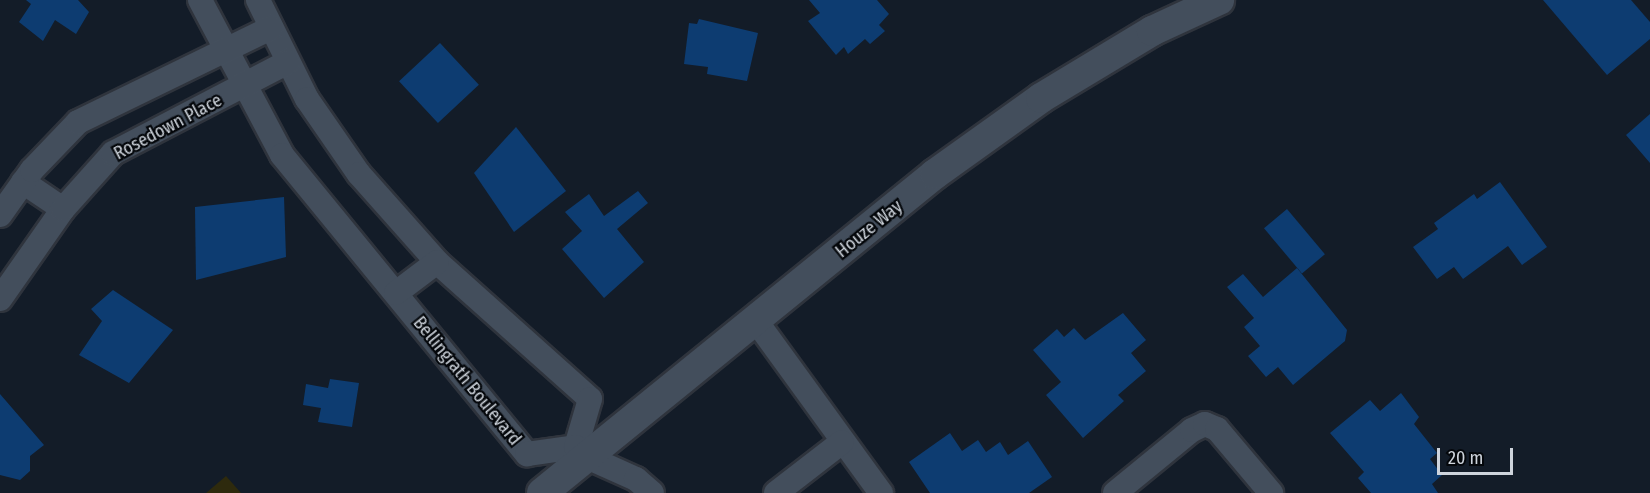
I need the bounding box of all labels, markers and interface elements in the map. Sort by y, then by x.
street label: Rosedown Place [110,89,226,165]
street label: Houze Way [831,196,907,262]
street label: Bellingrath Boulevard [409,312,525,450]
scale bar [1440,436,1516,474]
text: 20 m [1448,447,1483,469]

